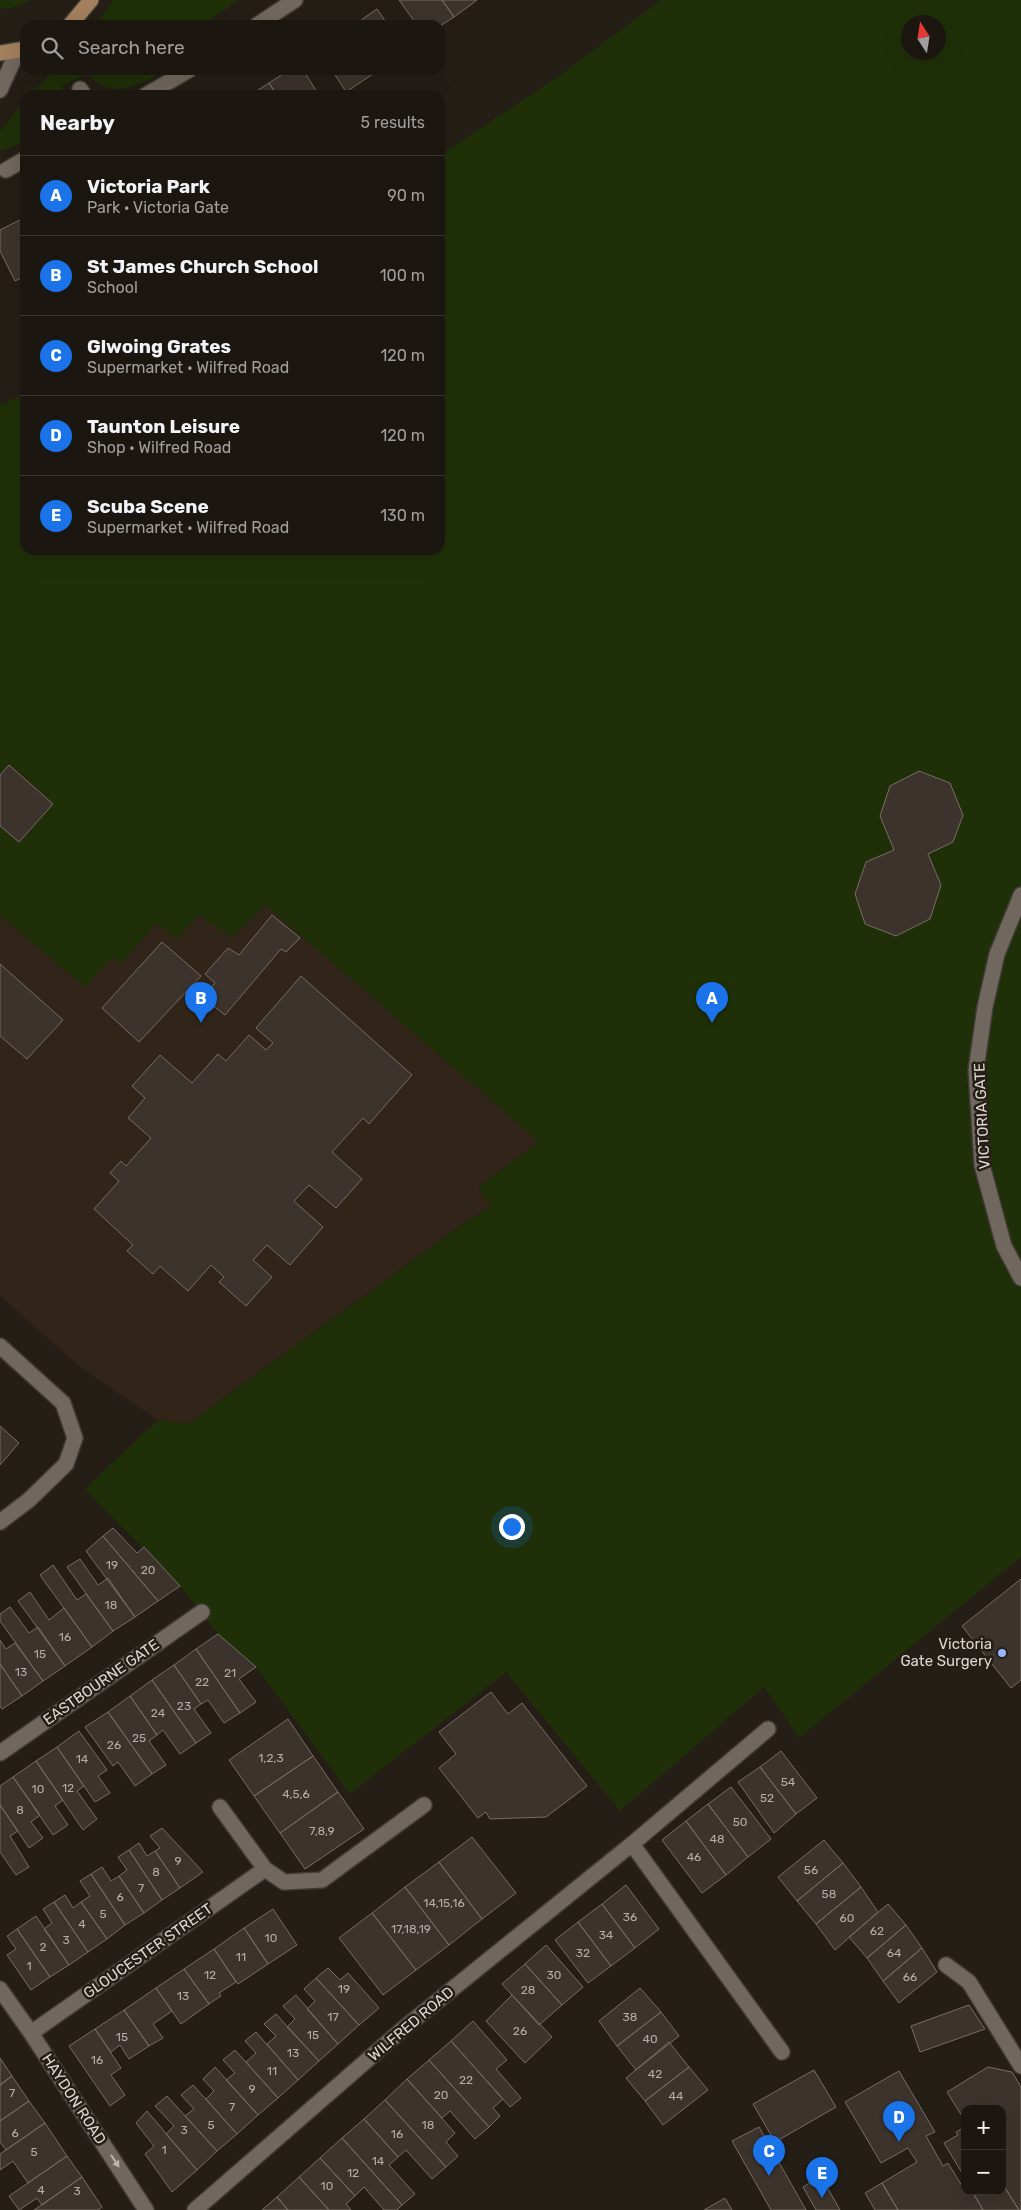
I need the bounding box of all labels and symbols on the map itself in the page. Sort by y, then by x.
north arrow [901,15,946,60]
pin: B [185,982,217,1023]
pin: A [696,982,728,1023]
street label: VICTORIA GATE [970,1062,994,1170]
your location [499,1514,525,1540]
house number: 19 [106,1558,118,1572]
house number: 20 [141,1563,155,1577]
house number: 18 [105,1598,117,1612]
house number: 16 [59,1630,71,1644]
street label: EASTBOURNE GATE [40,1635,162,1729]
place label: Victoria Gate Surgery [900,1635,992,1670]
house number: 15 [34,1647,46,1661]
marker: Victoria Gate Surgery [996,1647,1008,1659]
house number: 13 [15,1665,27,1679]
house number: 21 [224,1666,236,1680]
house number: 22 [195,1675,209,1689]
house number: 23 [177,1699,191,1713]
house number: 24 [151,1706,166,1720]
house number: 25 [132,1731,146,1745]
house number: 26 [107,1738,121,1752]
house number: 1,2,3 [258,1751,284,1765]
house number: 14 [76,1752,89,1766]
house number: 54 [781,1775,796,1789]
house number: 12 [62,1781,74,1795]
house number: 10 [32,1782,44,1796]
house number: 4,5,6 [282,1787,310,1801]
house number: 52 [760,1791,774,1805]
house number: 8 [16,1803,24,1817]
house number: 50 [733,1815,747,1829]
house number: 7,8,9 [309,1824,335,1838]
house number: 48 [709,1832,725,1846]
house number: 46 [687,1850,701,1864]
house number: 9 [174,1854,182,1868]
house number: 56 [804,1863,818,1877]
house number: 8 [152,1865,160,1879]
house number: 7 [138,1881,144,1895]
house number: 58 [822,1887,836,1901]
house number: 6 [116,1890,124,1904]
house number: 14,15,16 [423,1896,465,1910]
street label: GLOUCESTER STREET [80,1899,216,2002]
house number: 5 [99,1907,107,1921]
house number: 36 [623,1910,637,1924]
house number: 60 [840,1911,854,1925]
house number: 4 [78,1917,86,1931]
house number: 17,18,19 [391,1922,431,1936]
house number: 62 [870,1924,884,1938]
house number: 34 [599,1928,614,1942]
house number: 10 [265,1931,277,1945]
house number: 3 [62,1933,70,1947]
house number: 2 [39,1940,47,1954]
house number: 32 [576,1946,590,1960]
house number: 64 [887,1946,902,1960]
house number: 11 [236,1950,246,1964]
house number: 1 [26,1959,32,1973]
house number: 12 [204,1968,216,1982]
house number: 30 [547,1968,561,1982]
house number: 66 [903,1970,917,1984]
house number: 19 [338,1982,350,1996]
street label: WILFRED ROAD [364,1983,458,2065]
house number: 28 [521,1983,535,1997]
house number: 13 [177,1989,189,2003]
house number: 17 [327,2010,339,2024]
house number: 38 [623,2010,637,2024]
house number: 26 [513,2024,527,2038]
house number: 15 [307,2028,319,2042]
house number: 15 [116,2030,128,2044]
house number: 40 [642,2032,658,2046]
house number: 13 [287,2046,299,2060]
street label: HAYDON ROAD [38,2050,110,2148]
house number: 16 [91,2053,103,2067]
house number: 11 [267,2064,277,2078]
house number: 42 [648,2067,662,2081]
house number: 22 [459,2073,473,2087]
house number: 9 [248,2082,256,2096]
house number: 7 [9,2086,15,2100]
house number: 20 [434,2088,448,2102]
house number: 44 [669,2089,684,2103]
house number: 7 [229,2100,235,2114]
pin: D [883,2101,915,2142]
house number: 5 [207,2118,215,2132]
house number: 18 [422,2118,434,2132]
house number: 3 [180,2123,188,2137]
house number: 6 [11,2126,19,2140]
house number: 16 [391,2127,403,2141]
pin: C [753,2135,785,2176]
house number: 1 [161,2143,167,2157]
house number: 5 [30,2145,38,2159]
one-way arrow [110,2154,119,2168]
house number: 14 [372,2154,385,2168]
pin: E [806,2157,838,2198]
house number: 12 [347,2166,359,2180]
house number: 10 [321,2179,333,2193]
house number: 4 [37,2183,45,2197]
house number: 3 [73,2184,81,2198]

